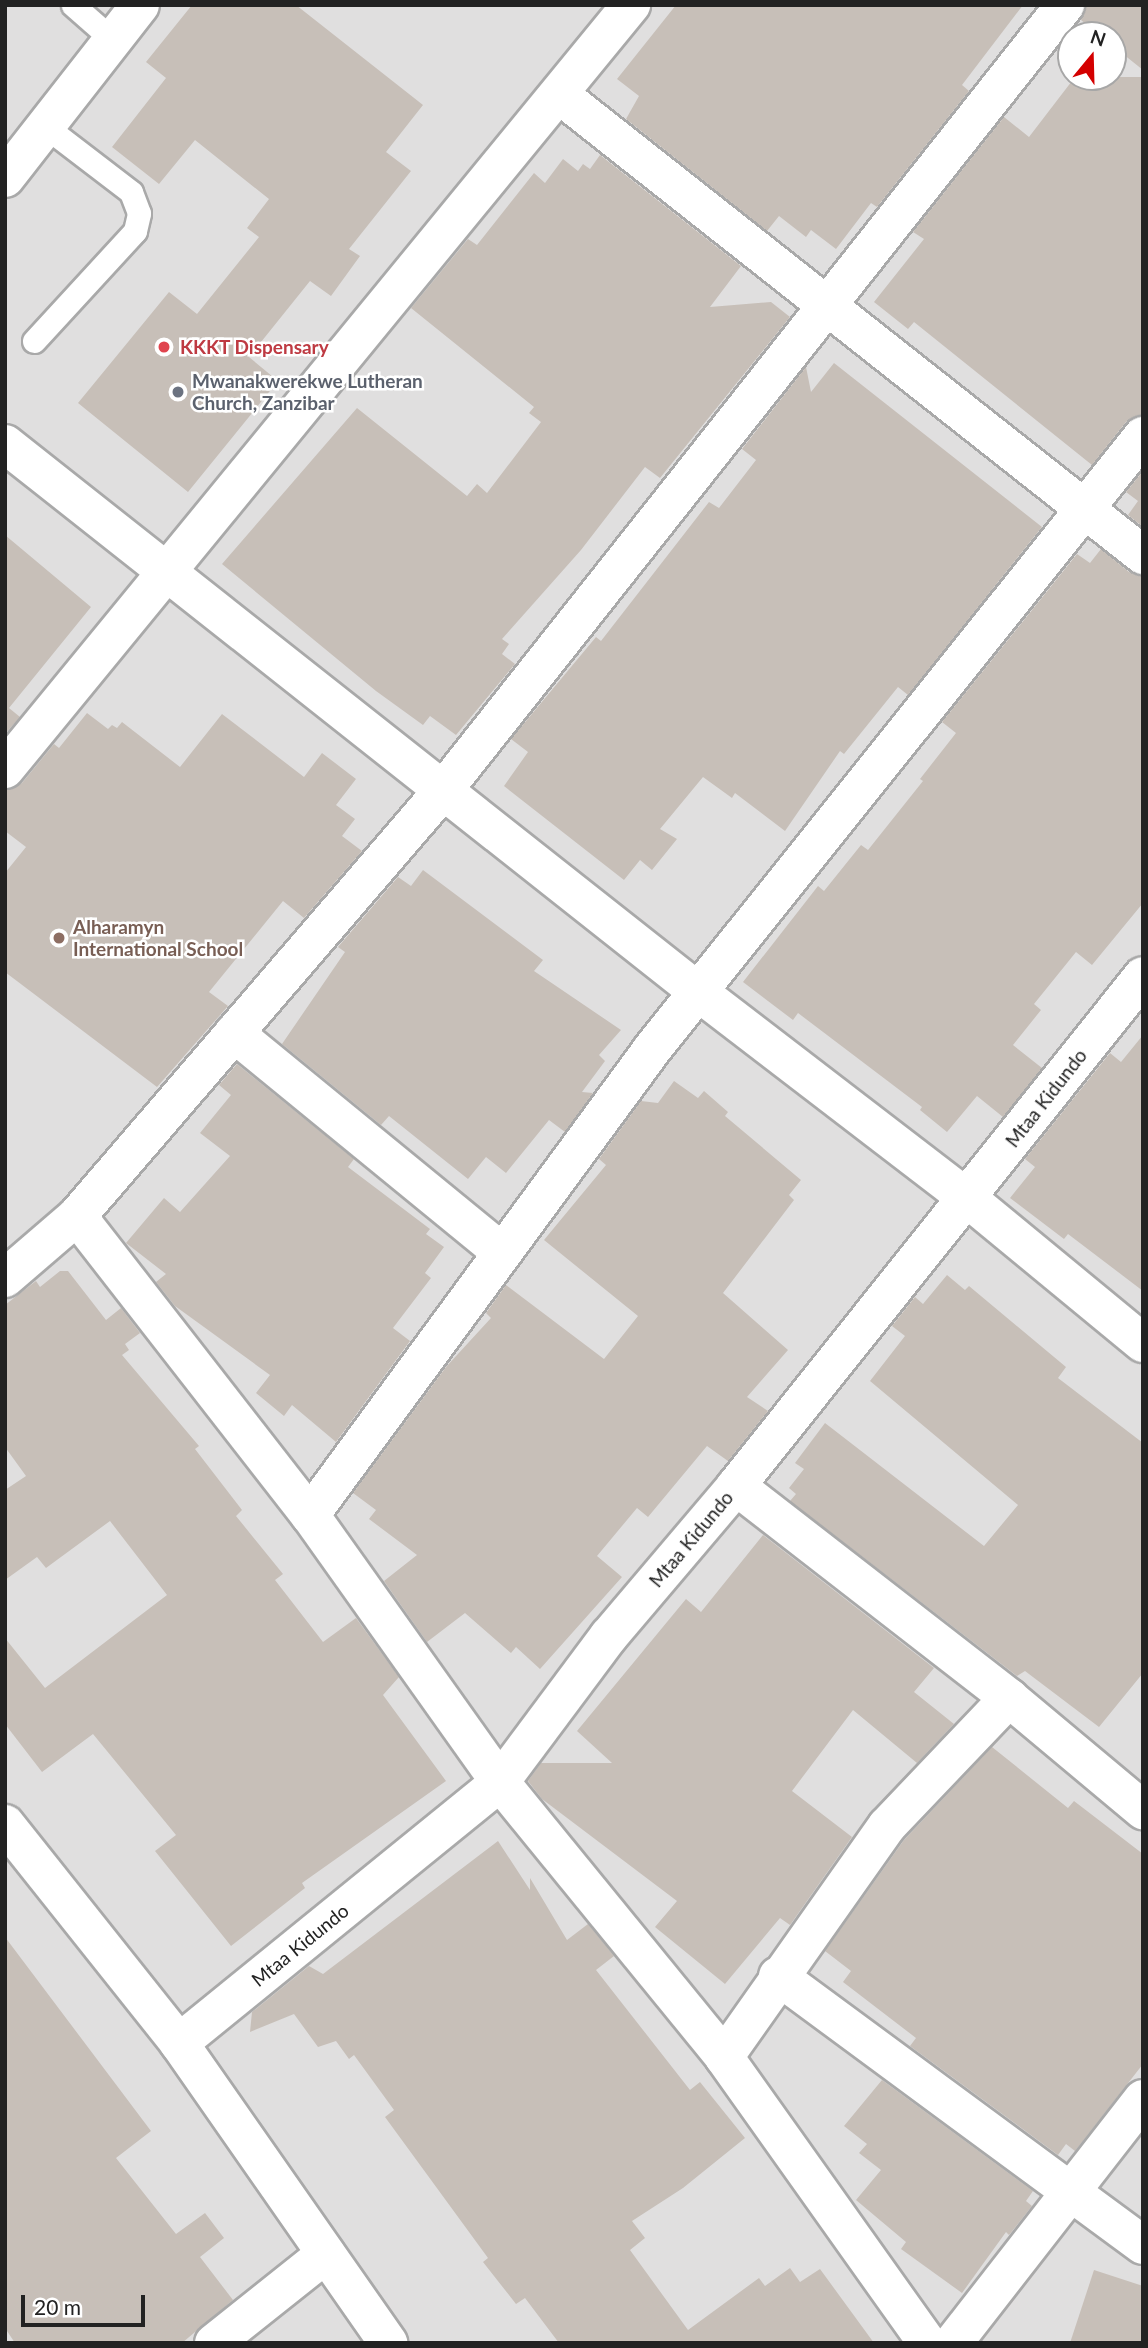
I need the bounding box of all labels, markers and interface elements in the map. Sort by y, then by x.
north arrow [1057,21,1127,91]
text: N [1088,24,1109,51]
place label: KKKT Dispensary [180,336,329,358]
marker: KKKT Dispensary [154,337,174,357]
place label: Mwanakwerekwe Lutheran Church, Zanzibar [192,370,423,414]
marker: Mwanakwerekwe Lutheran Church, Zanzibar [170,384,186,400]
place label: Alharamyn International School [73,916,243,960]
marker: Alharamyn International School [51,930,67,946]
street label: Mtaa Kidundo [1001,1044,1091,1152]
street label: Mtaa Kidundo [644,1486,738,1592]
street label: Mtaa Kidundo [247,1899,353,1991]
scale bar [24,2282,149,2326]
text: 20 m [34,2294,81,2319]

